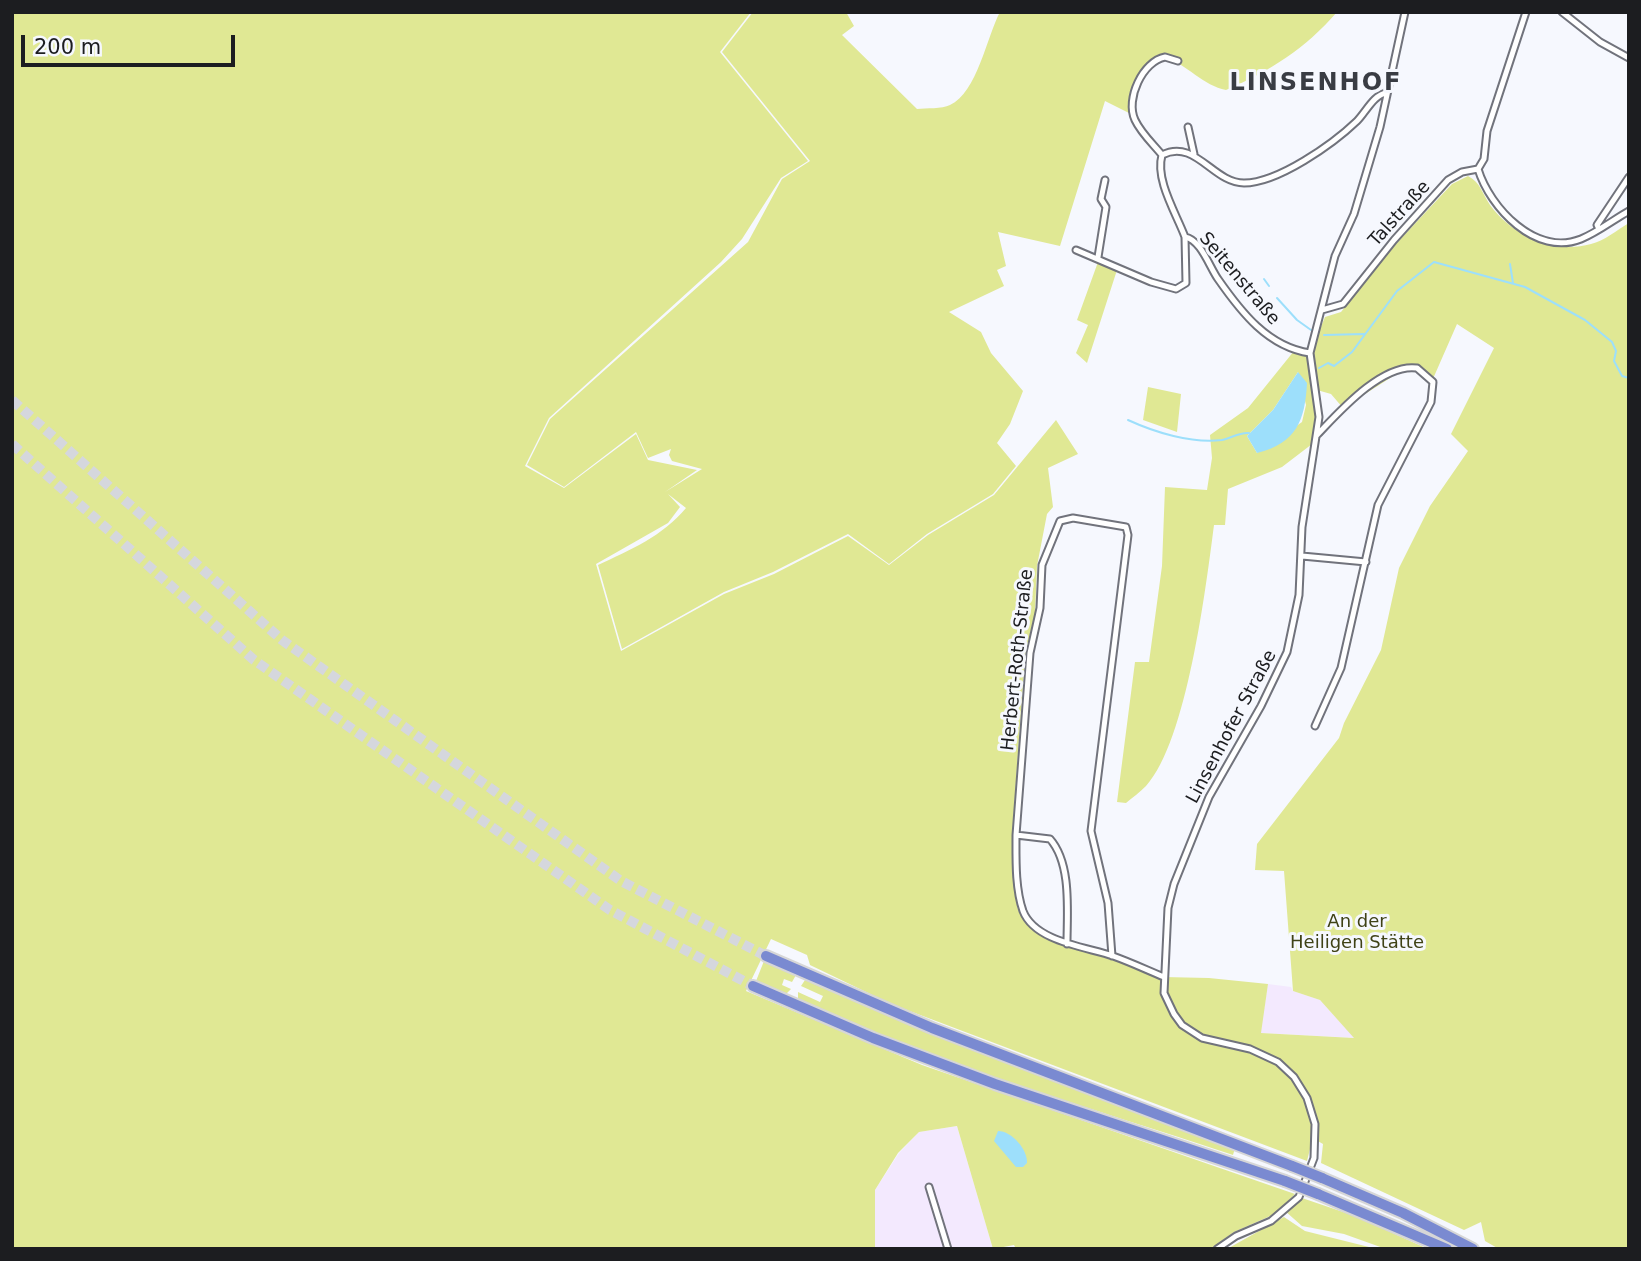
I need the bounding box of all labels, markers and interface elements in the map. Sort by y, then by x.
scale bar [24,21,238,65]
text: 200 m [34,35,101,59]
district label: LINSENHOF [1231,70,1401,98]
street label: Talstraße [1365,177,1435,251]
street label: Seitenstraße [1194,228,1284,330]
street label: Herbert-Roth-Straße [998,568,1038,752]
street label: Linsenhofer Straße [1182,647,1282,807]
park label: An der Heiligen Stätte [1290,911,1424,954]

